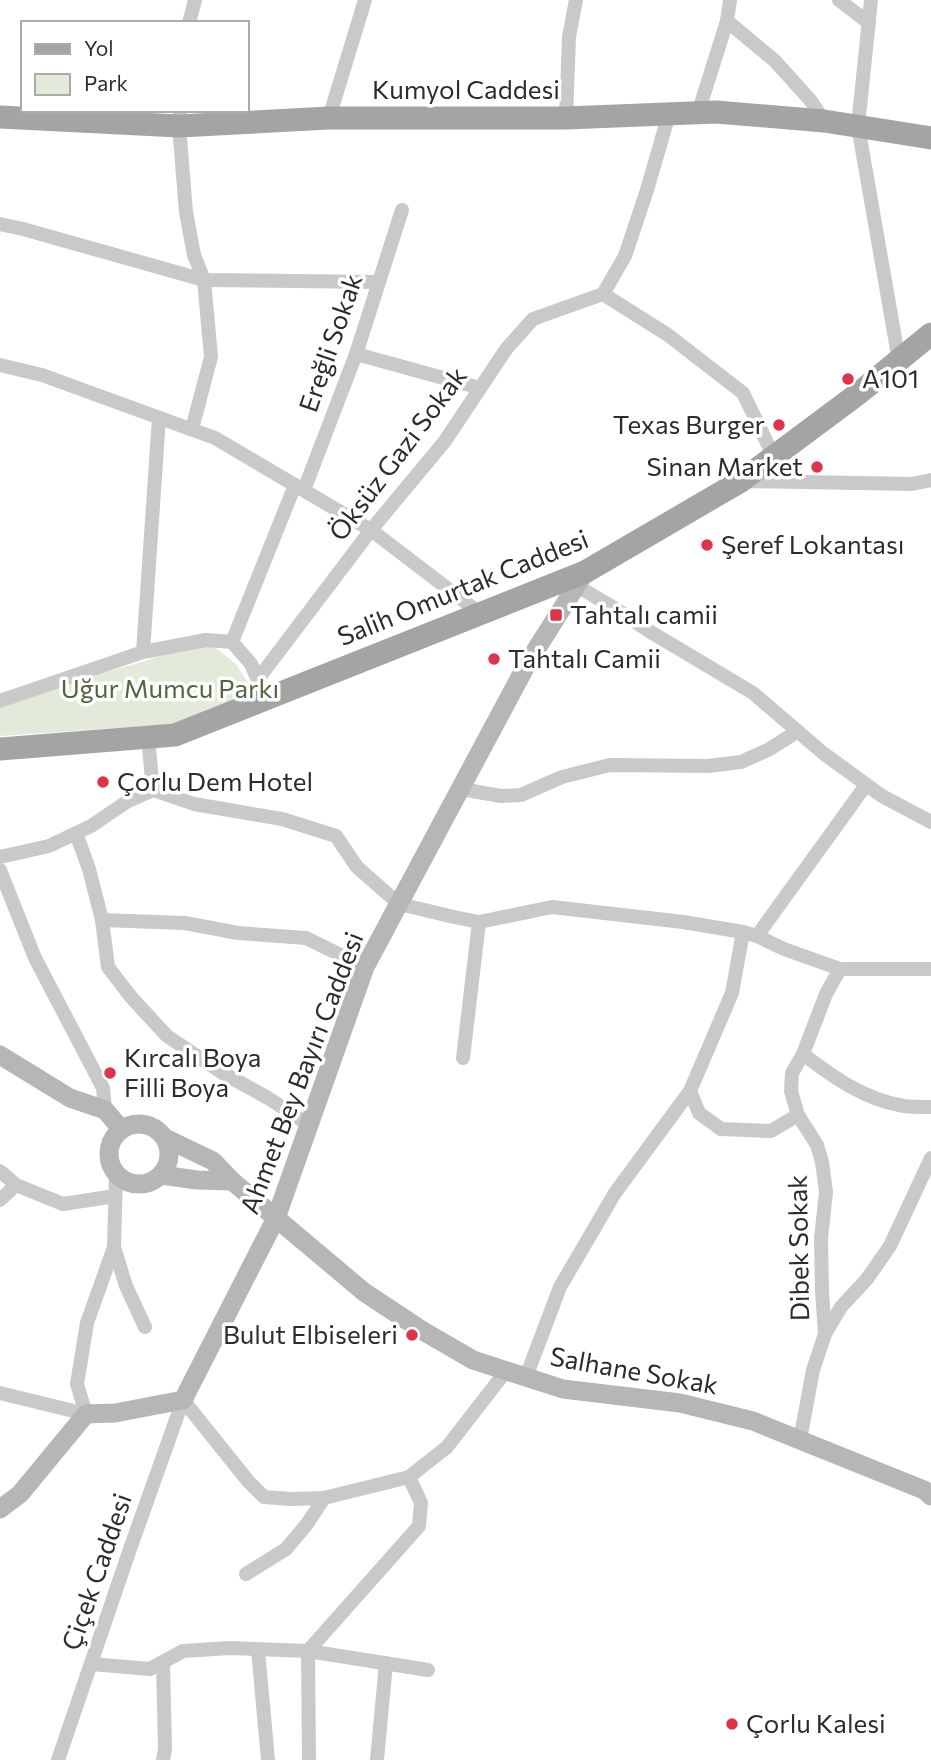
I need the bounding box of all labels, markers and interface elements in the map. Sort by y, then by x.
legend [21,21,248,112]
text: Yol [84,35,114,60]
text: Park [84,70,128,95]
street label: Kumyol Caddesi [372,73,560,104]
street label: Ereğli Sokak [291,269,368,416]
street label: Öksüz Gazi Sokak [321,360,472,546]
place label: A101 [862,362,919,393]
marker: A101 [840,371,856,387]
place label: Texas Burger [613,408,765,439]
marker: Texas Burger [771,417,787,433]
place label: Sinan Market [646,450,803,481]
marker: Sinan Market [809,459,825,475]
street label: Salih Omurtak Caddesi [332,522,592,651]
place label: Şeref Lokantası [721,528,904,559]
marker: Şeref Lokantası [699,537,715,553]
place label: Tahtalı camii [570,598,718,629]
marker: Tahtalı camii [548,607,564,623]
place label: Tahtalı Camii [508,642,661,673]
marker: Tahtalı Camii [486,651,502,667]
park label: Uğur Mumcu Parkı [61,672,279,703]
place label: Çorlu Dem Hotel [117,765,313,796]
marker: Çorlu Dem Hotel [95,774,111,790]
street label: Ahmet Bey Bayırı Caddesi [233,927,369,1218]
place label: Kırcalı Boya Filli Boya [124,1041,261,1102]
marker: Kırcalı Boya Filli Boya [102,1065,118,1081]
street label: Dibek Sokak [781,1174,814,1322]
place label: Bulut Elbiseleri [223,1318,398,1349]
marker: Bulut Elbiseleri [404,1327,420,1343]
street label: Salhane Sokak [548,1339,721,1400]
street label: Çiçek Caddesi [54,1489,137,1654]
place label: Çorlu Kalesi [746,1707,886,1738]
marker: Çorlu Kalesi [724,1716,740,1732]

